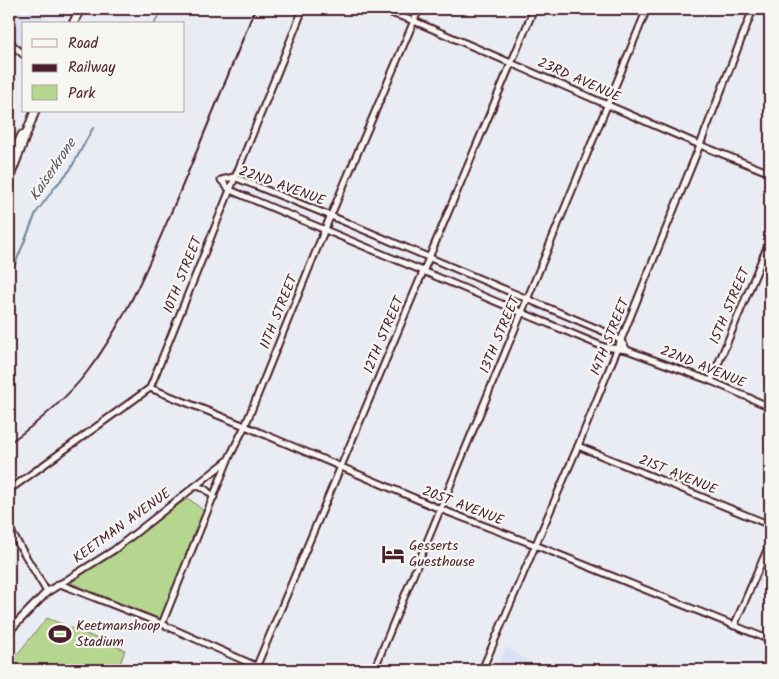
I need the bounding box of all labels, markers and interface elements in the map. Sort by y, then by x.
legend [22,22,185,112]
text: Road [68,32,99,56]
street label: 23RD AVENUE [534,52,625,109]
text: Railway [68,56,116,80]
text: Park [68,82,96,106]
water label: Kaiserkrone [23,133,84,206]
street label: 22ND AVENUE [236,160,329,212]
street label: 10TH STREET [158,232,209,317]
street label: 15TH STREET [704,263,757,348]
street label: 11TH STREET [254,270,304,352]
street label: 12TH STREET [358,292,411,377]
street label: 13TH STREET [474,292,527,377]
street label: 14TH STREET [585,294,636,379]
street label: 22ND AVENUE [657,340,750,394]
street label: 21ST AVENUE [635,449,721,501]
street label: 20ST AVENUE [419,480,508,532]
street label: KEETMAN AVENUE [68,482,176,569]
place label: Gesserts Guesthouse [409,535,476,573]
hotel icon: Gesserts Guesthouse [380,541,406,567]
place label: Keetmanshoop Stadium [76,615,161,653]
sports icon: Keetmanshoop Stadium [47,621,73,647]

